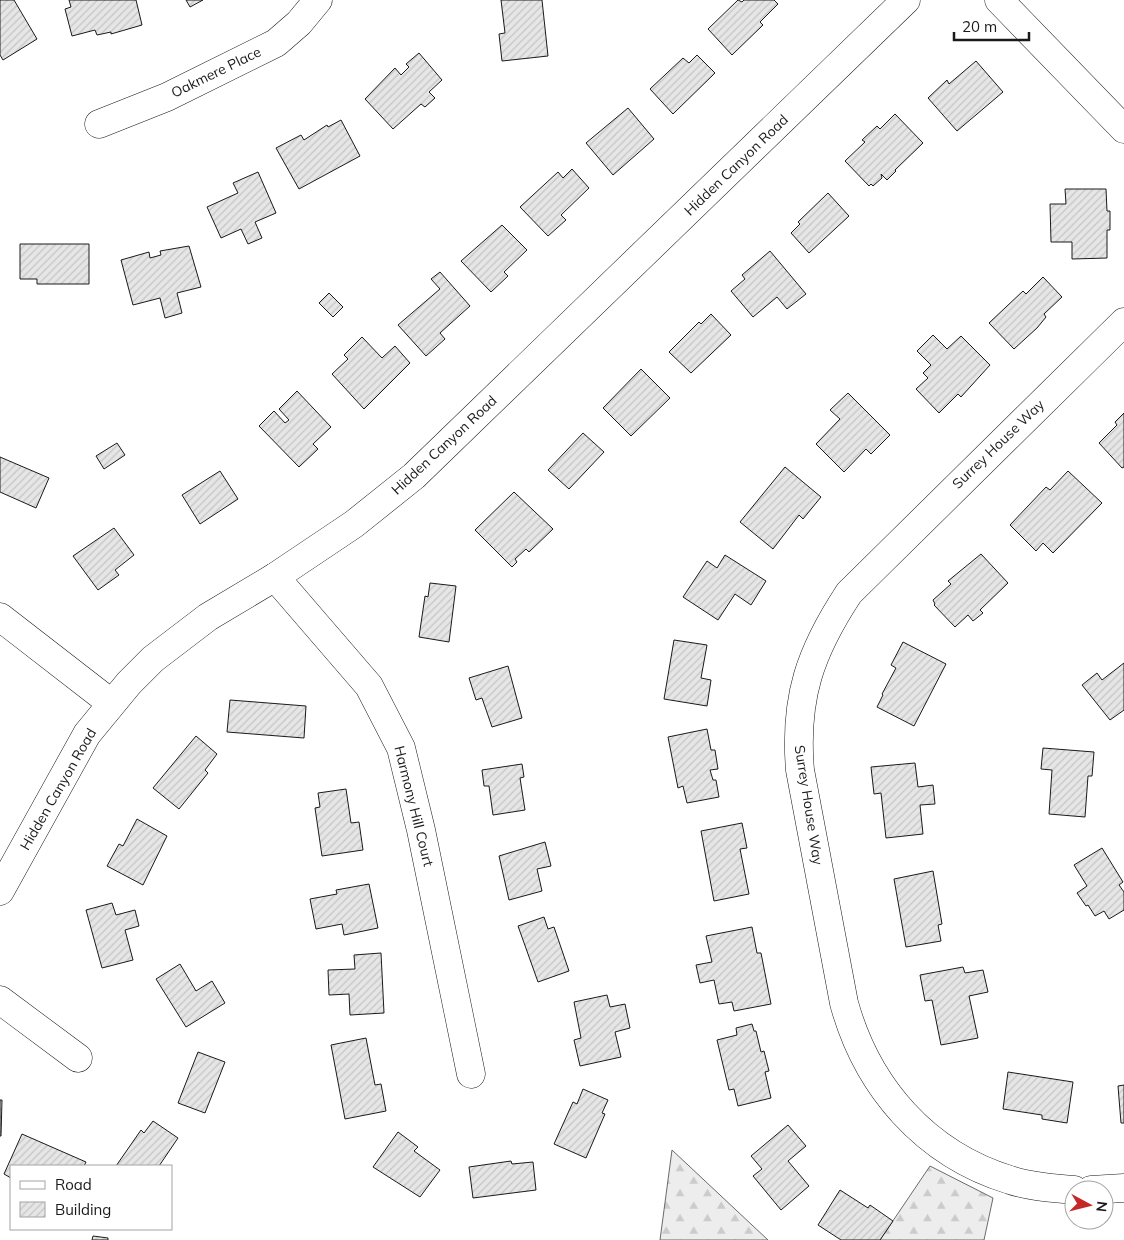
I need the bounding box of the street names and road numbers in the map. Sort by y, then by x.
street label: Oakmere Place [168,42,264,102]
street label: Hidden Canyon Road [680,111,792,219]
street label: Hidden Canyon Road [388,391,500,499]
street label: Surrey House Way [948,395,1048,493]
street label: Hidden Canyon Road [16,725,100,853]
street label: Harmony Hill Court [390,744,438,868]
street label: Surrey House Way [791,744,827,867]

